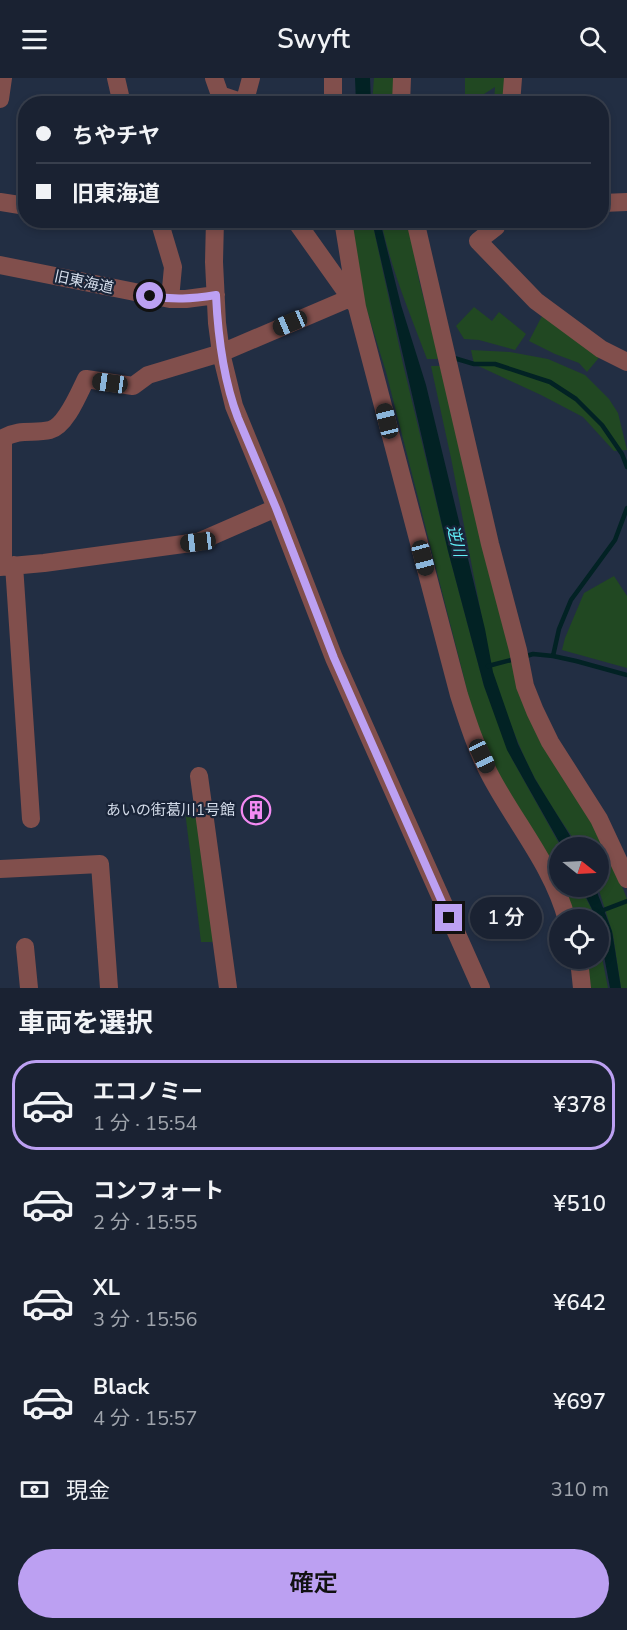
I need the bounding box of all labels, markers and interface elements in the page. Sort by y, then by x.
text: Swyft [277,21,350,58]
icon: menu [18,23,51,56]
icon: search [576,23,609,56]
text: ちやチヤ [72,121,160,151]
text: 旧東海道 [72,179,160,209]
street label: 旧東海道 [53,266,115,298]
route start [136,282,163,309]
car [270,308,310,338]
car [91,372,129,394]
car [374,401,400,441]
water label: 逆川 [441,523,471,561]
car [179,531,217,553]
car [410,538,436,578]
car [466,736,498,776]
building icon: あいの街葛川1号館 [240,794,272,826]
place label: あいの街葛川1号館 [106,800,235,820]
north arrow [549,837,609,897]
map controls [549,837,609,969]
callout: 1 分 [470,897,542,939]
route end [435,904,462,931]
text: 1 分 [487,904,525,931]
button: locate [549,909,609,969]
text: 車両を選択 [18,1005,153,1042]
text: エコノミー [93,1077,203,1107]
icon: car [21,1078,75,1132]
text: ¥378 [553,1090,606,1120]
text: 1 分 · 15:54 [93,1110,198,1137]
text: コンフォート [93,1176,224,1206]
icon: car [21,1177,75,1231]
text: ¥510 [553,1189,606,1219]
text: 2 分 · 15:55 [93,1209,198,1236]
text: XL [93,1273,120,1303]
icon: car [21,1276,75,1330]
text: ¥642 [553,1288,606,1318]
text: 3 分 · 15:56 [93,1306,198,1333]
text: Black [93,1372,149,1402]
icon: car [21,1375,75,1429]
text: ¥697 [553,1387,606,1417]
text: 4 分 · 15:57 [93,1405,198,1432]
icon: cash [18,1473,51,1506]
text: 現金 [66,1476,110,1506]
text: 310 m [551,1476,609,1503]
button: 確定 [18,1549,609,1618]

